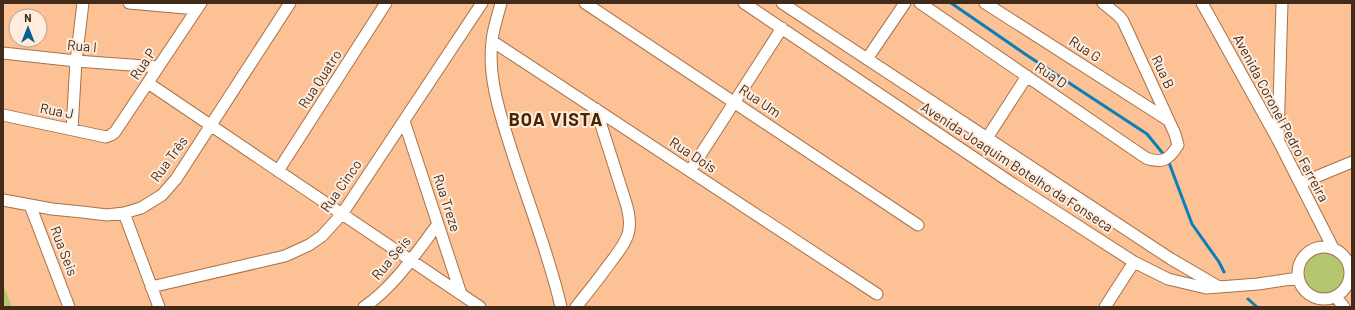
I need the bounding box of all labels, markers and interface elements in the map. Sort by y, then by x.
north arrow [8,8,48,48]
text: N [24,11,32,24]
street label: Avenida Coronel Pedro Ferreira [1230,31,1333,204]
street label: Rua G [1066,32,1104,65]
street label: Rua I [67,36,98,55]
street label: Rua P [126,45,159,83]
street label: Rua Quatro [294,46,345,111]
street label: Rua B [1148,52,1179,91]
street label: Rua D [1032,58,1070,91]
street label: Rua Um [736,80,784,121]
street label: Avenida Joaquim Botelho da Fonseca [918,98,1116,235]
street label: Rua J [39,99,75,122]
district label: BOA VISTA [509,108,603,130]
street label: Rua Três [146,132,191,185]
street label: Rua Dois [667,133,720,176]
street label: Rua Cinco [316,156,365,215]
street label: Rua Treze [430,172,465,234]
street label: Rua Seis [47,224,82,278]
street label: Rua Seis [367,232,414,283]

